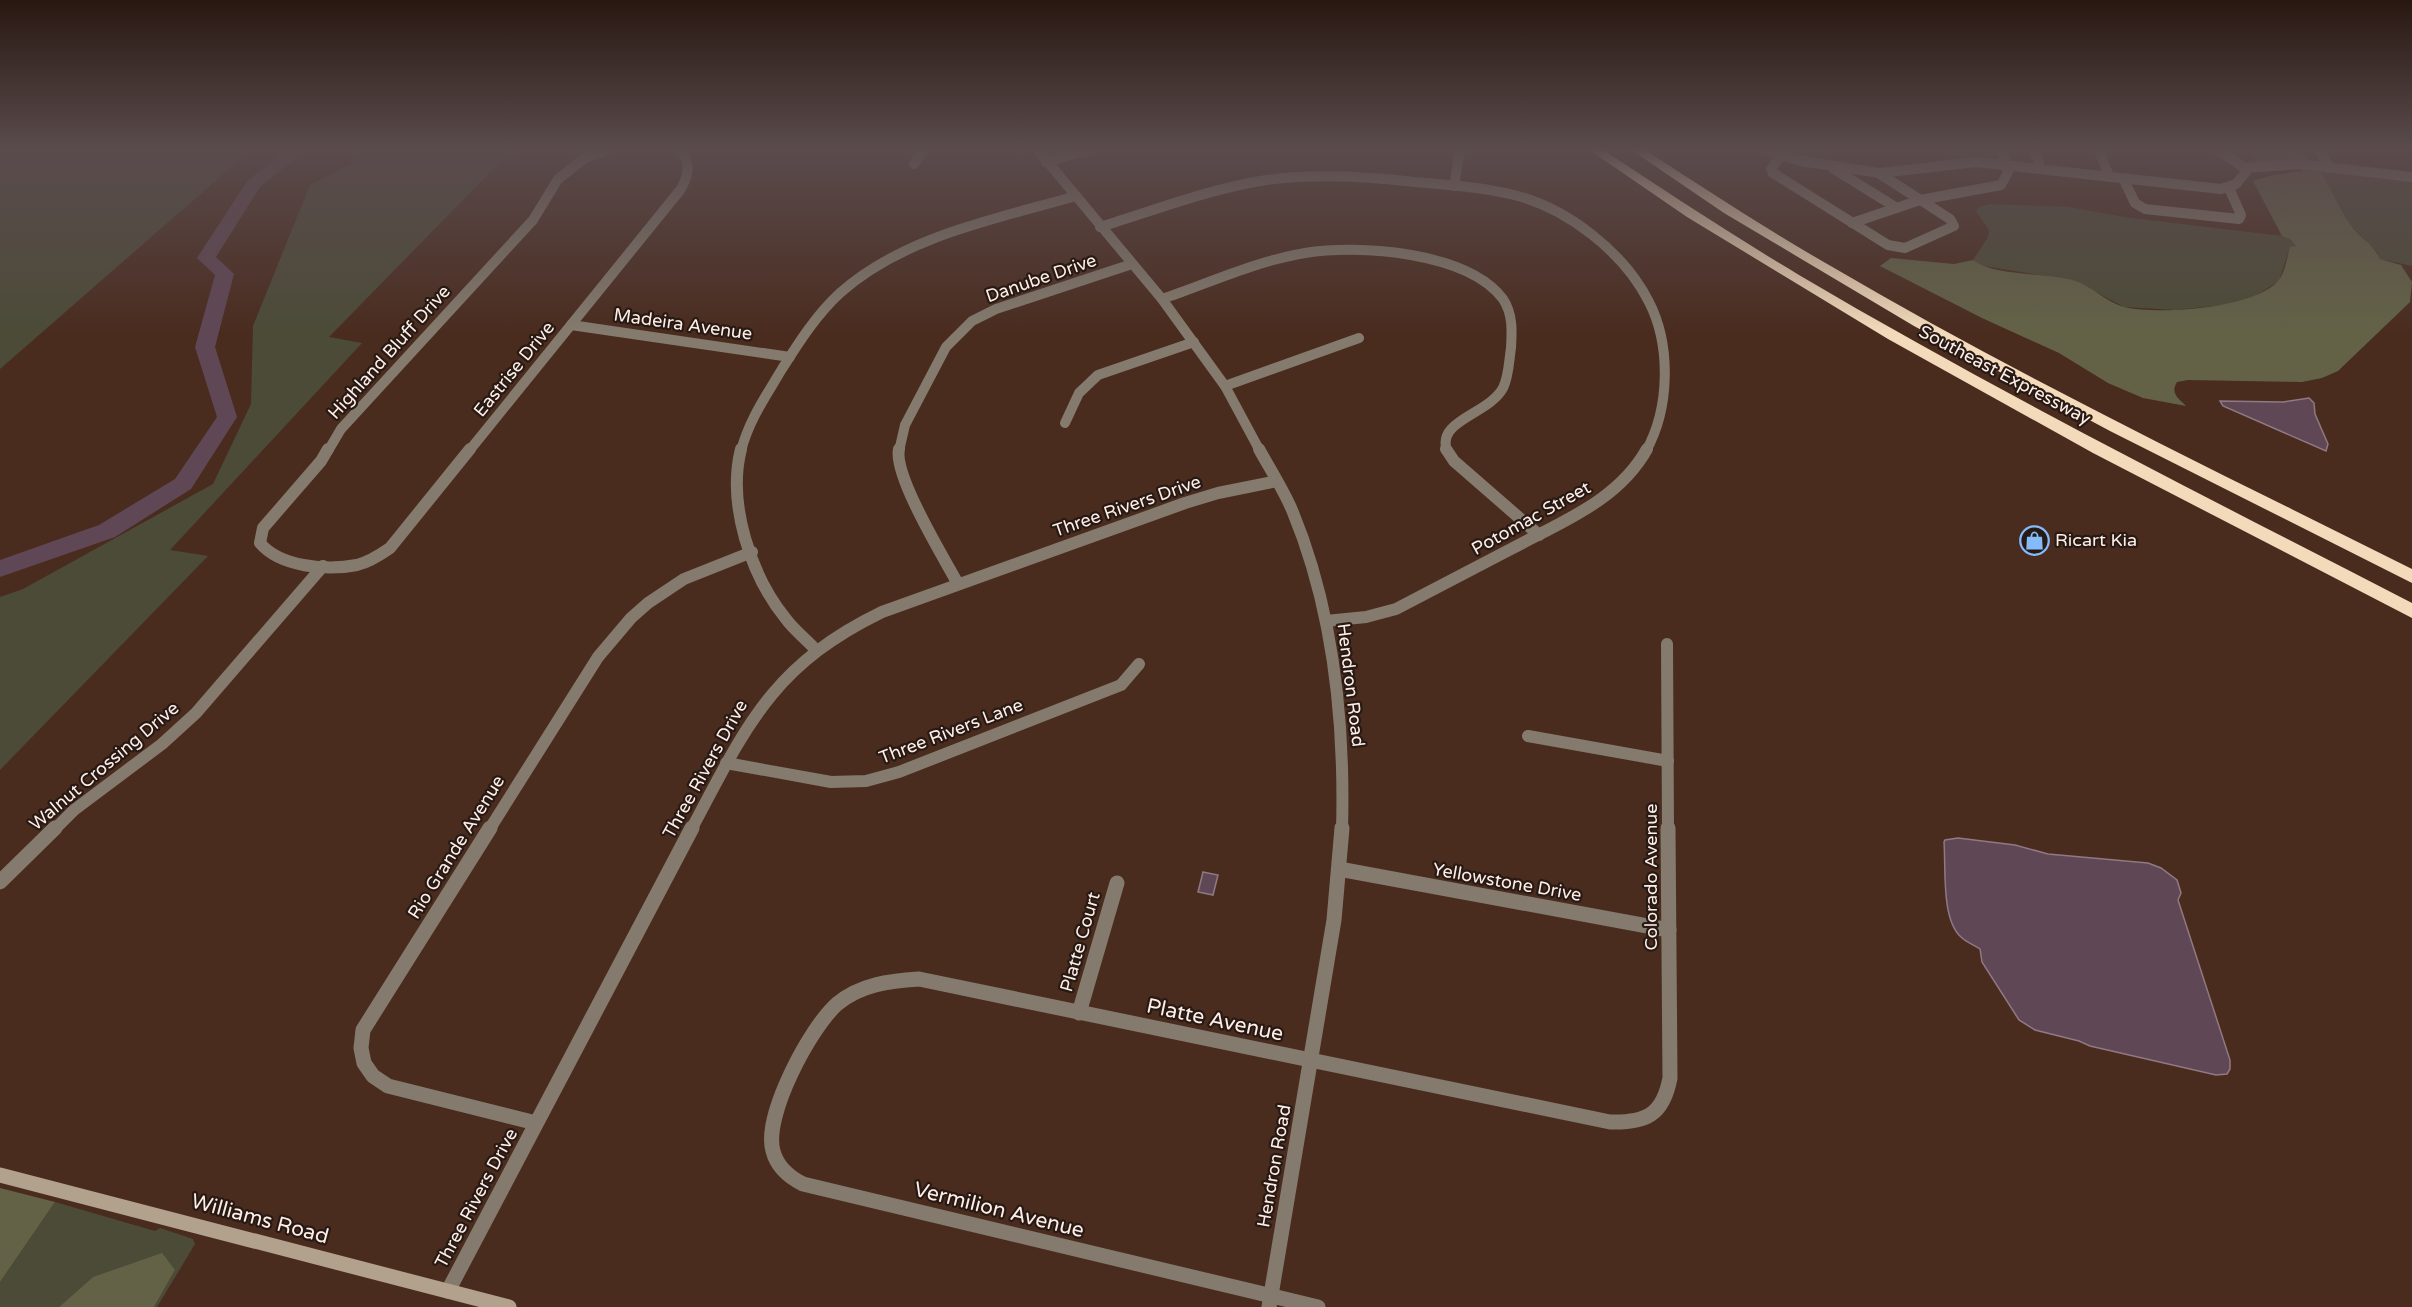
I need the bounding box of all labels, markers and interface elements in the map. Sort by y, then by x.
street label: Danube Drive [983,249,1099,307]
street label: Highland Bluff Drive [323,281,455,423]
street label: Madeira Avenue [612,303,754,345]
street label: Eastrise Drive [469,317,559,421]
street label: Southeast Expressway [1915,320,2095,430]
street label: Three Rivers Drive [1050,470,1204,542]
street label: Potomac Street [1468,476,1594,560]
shop icon: Ricart Kia [2018,524,2050,556]
place label: Ricart Kia [2055,529,2137,551]
street label: Hendron Road [1333,622,1369,748]
street label: Three Rivers Lane [876,693,1026,769]
street label: Three Rivers Drive [658,696,752,842]
street label: Walnut Crossing Drive [25,697,183,835]
street label: Rio Grande Avenue [403,771,509,923]
street label: Colorado Avenue [1640,803,1662,951]
street label: Yellowstone Drive [1431,858,1583,906]
street label: Platte Court [1055,889,1105,994]
street label: Platte Avenue [1144,993,1286,1047]
street label: Hendron Road [1252,1103,1296,1229]
street label: Three Rivers Drive [430,1124,522,1272]
street label: Vermilion Avenue [911,1177,1087,1243]
street label: Williams Road [189,1189,331,1249]

